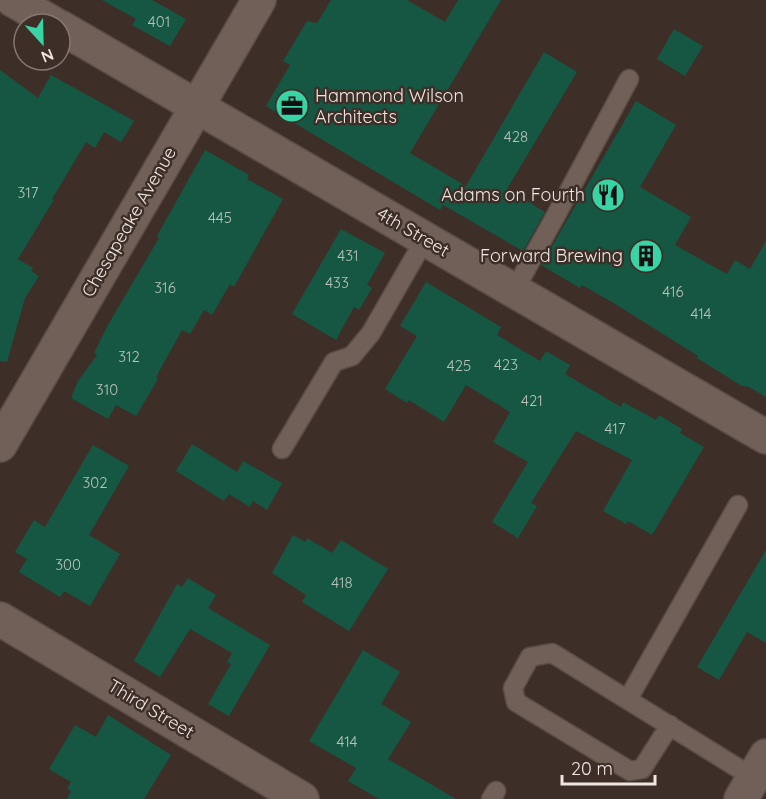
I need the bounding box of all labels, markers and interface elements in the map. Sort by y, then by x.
north arrow [12,12,72,72]
house number: 401 [148,12,170,31]
text: N [38,44,57,67]
place label: Hammond Wilson Architects [315,84,464,128]
office icon: Hammond Wilson Architects [274,88,310,124]
house number: 428 [504,127,528,146]
street label: Chesapeake Avenue [76,143,181,301]
restaurant icon: Adams on Fourth [590,177,626,213]
house number: 317 [17,183,39,202]
place label: Adams on Fourth [441,183,585,206]
street label: 4th Street [373,202,454,262]
house number: 445 [208,208,232,227]
building icon: Forward Brewing [628,238,664,274]
place label: Forward Brewing [480,244,623,267]
house number: 431 [337,246,359,265]
house number: 433 [325,273,349,292]
house number: 316 [154,278,176,297]
house number: 416 [662,282,684,301]
house number: 414 [690,304,712,323]
house number: 312 [118,347,140,366]
house number: 423 [494,355,518,374]
house number: 425 [447,356,471,375]
house number: 310 [96,380,118,399]
house number: 421 [521,391,543,410]
house number: 417 [604,419,626,438]
house number: 302 [82,473,108,492]
house number: 300 [55,555,81,574]
house number: 418 [331,573,353,592]
street label: Third Street [104,674,199,743]
house number: 414 [336,732,358,751]
scale bar [562,748,655,786]
text: 20 m [571,757,613,780]

